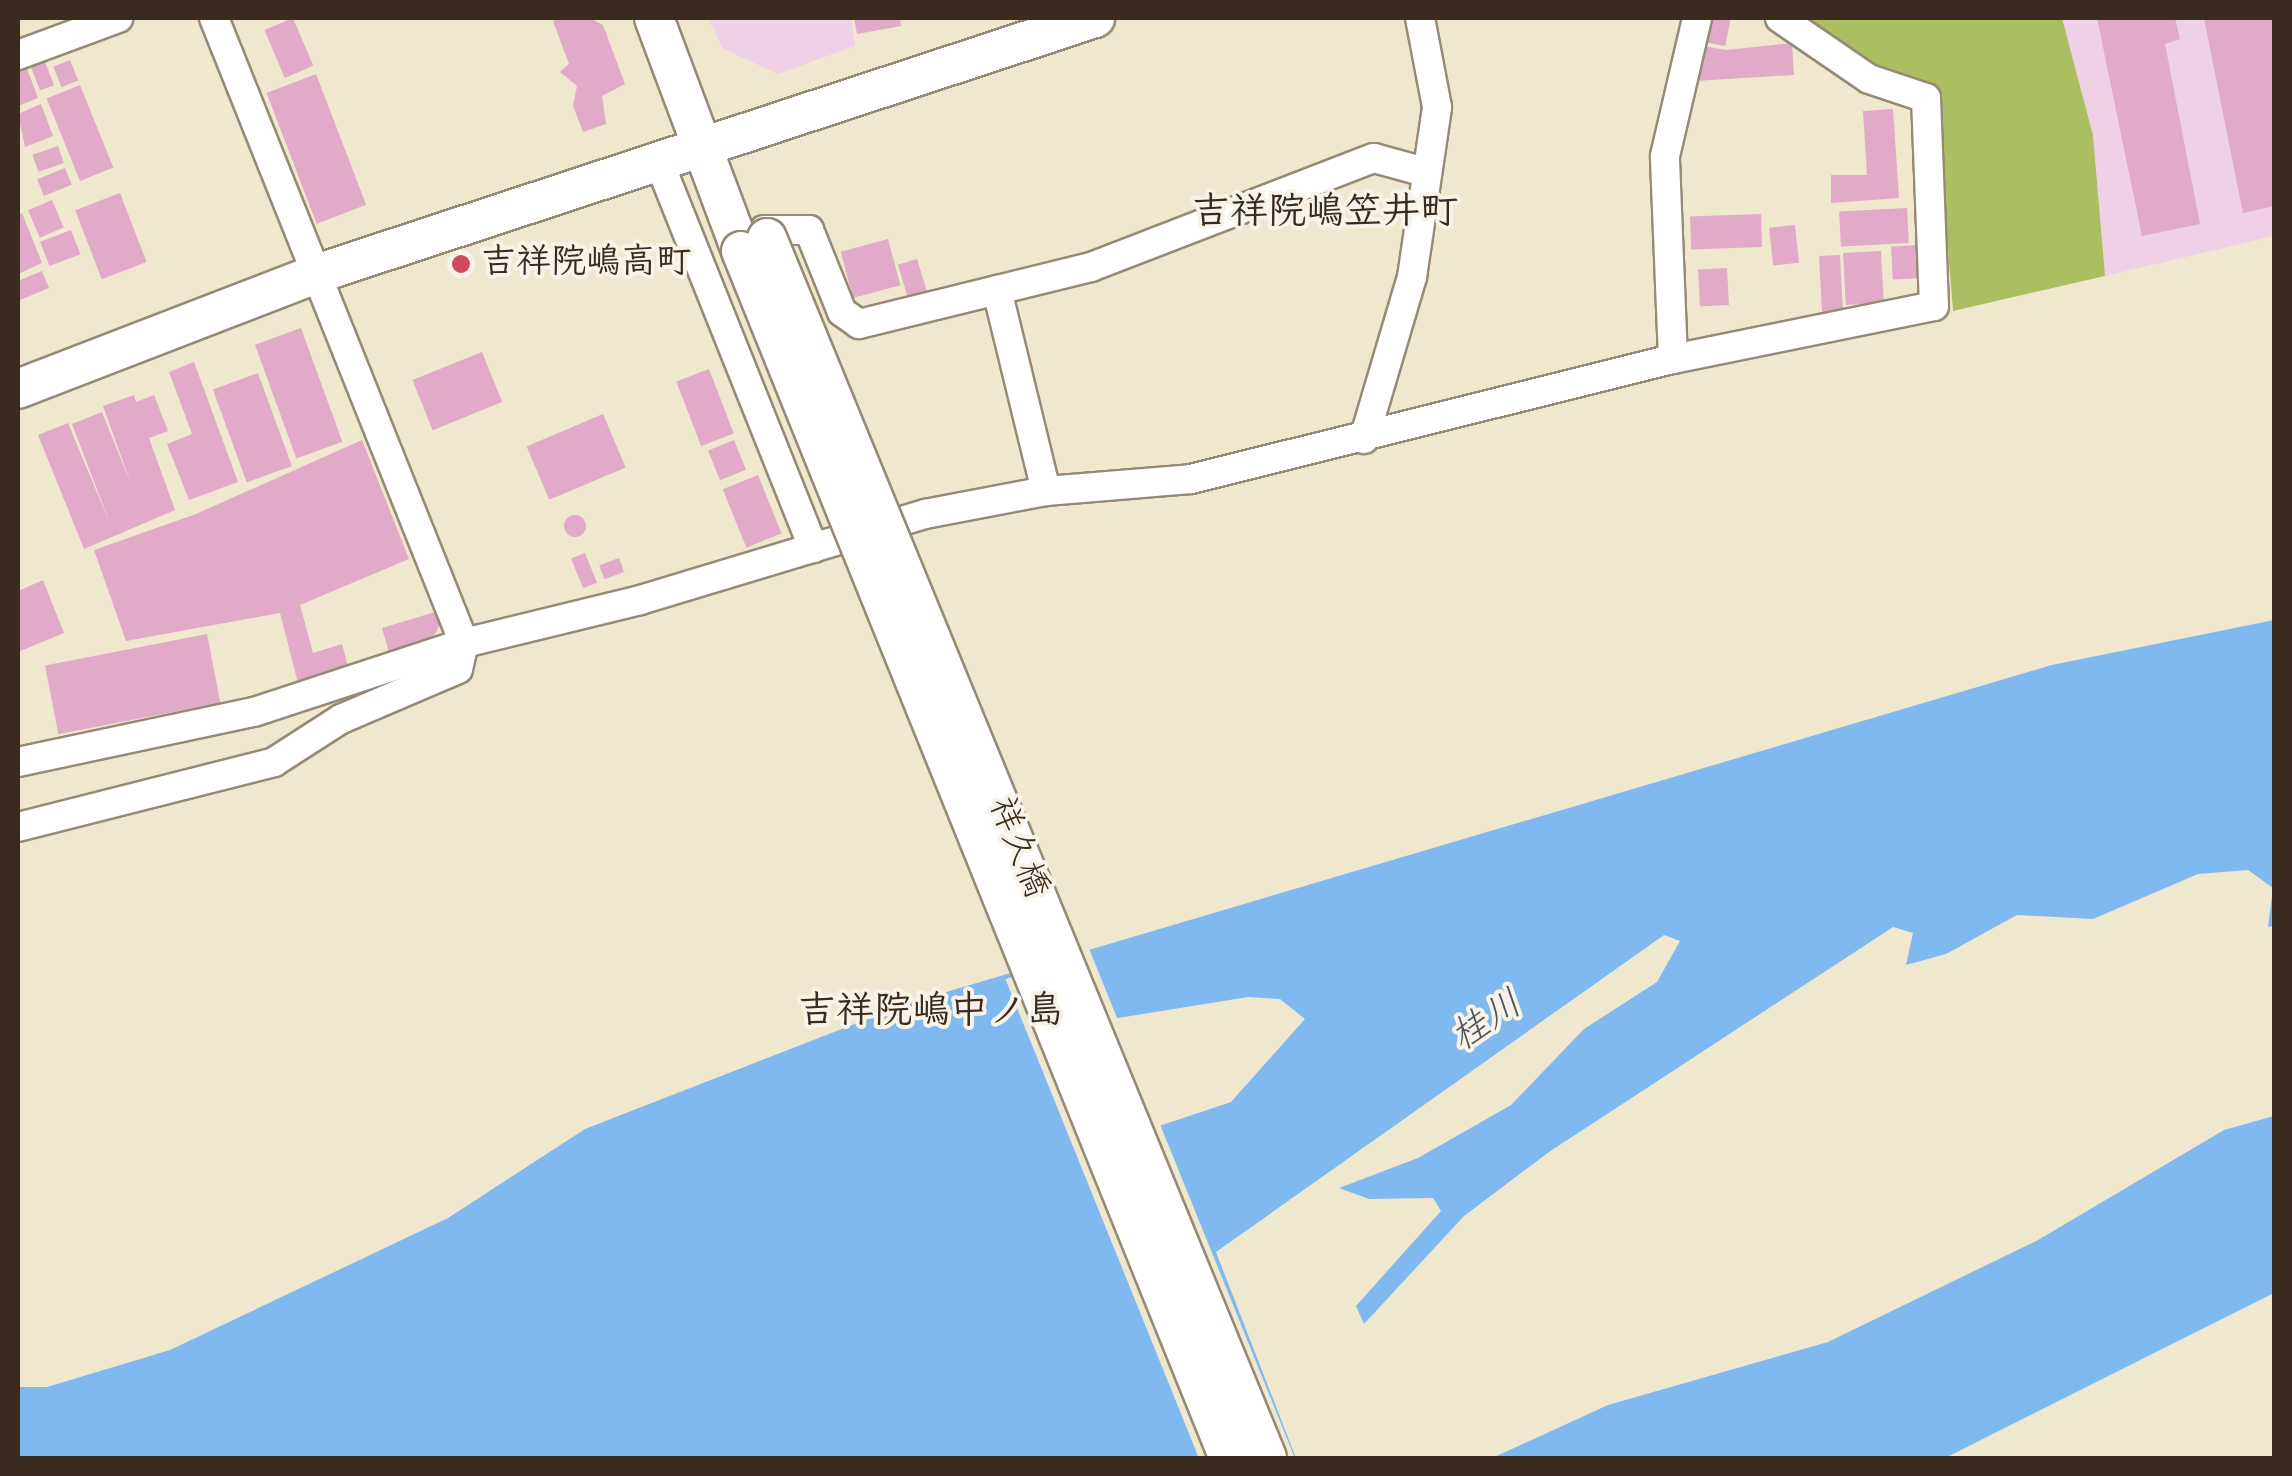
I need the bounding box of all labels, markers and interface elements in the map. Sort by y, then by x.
district label: 吉祥院嶋笠井町 [1192,192,1458,238]
place label: 吉祥院嶋高町 [481,243,691,285]
marker: 吉祥院嶋高町 [450,253,472,275]
street label: 祥久橋 [978,791,1056,905]
water label: 桂川 [1444,983,1532,1063]
district label: 吉祥院嶋中ノ島 [798,991,1064,1037]

